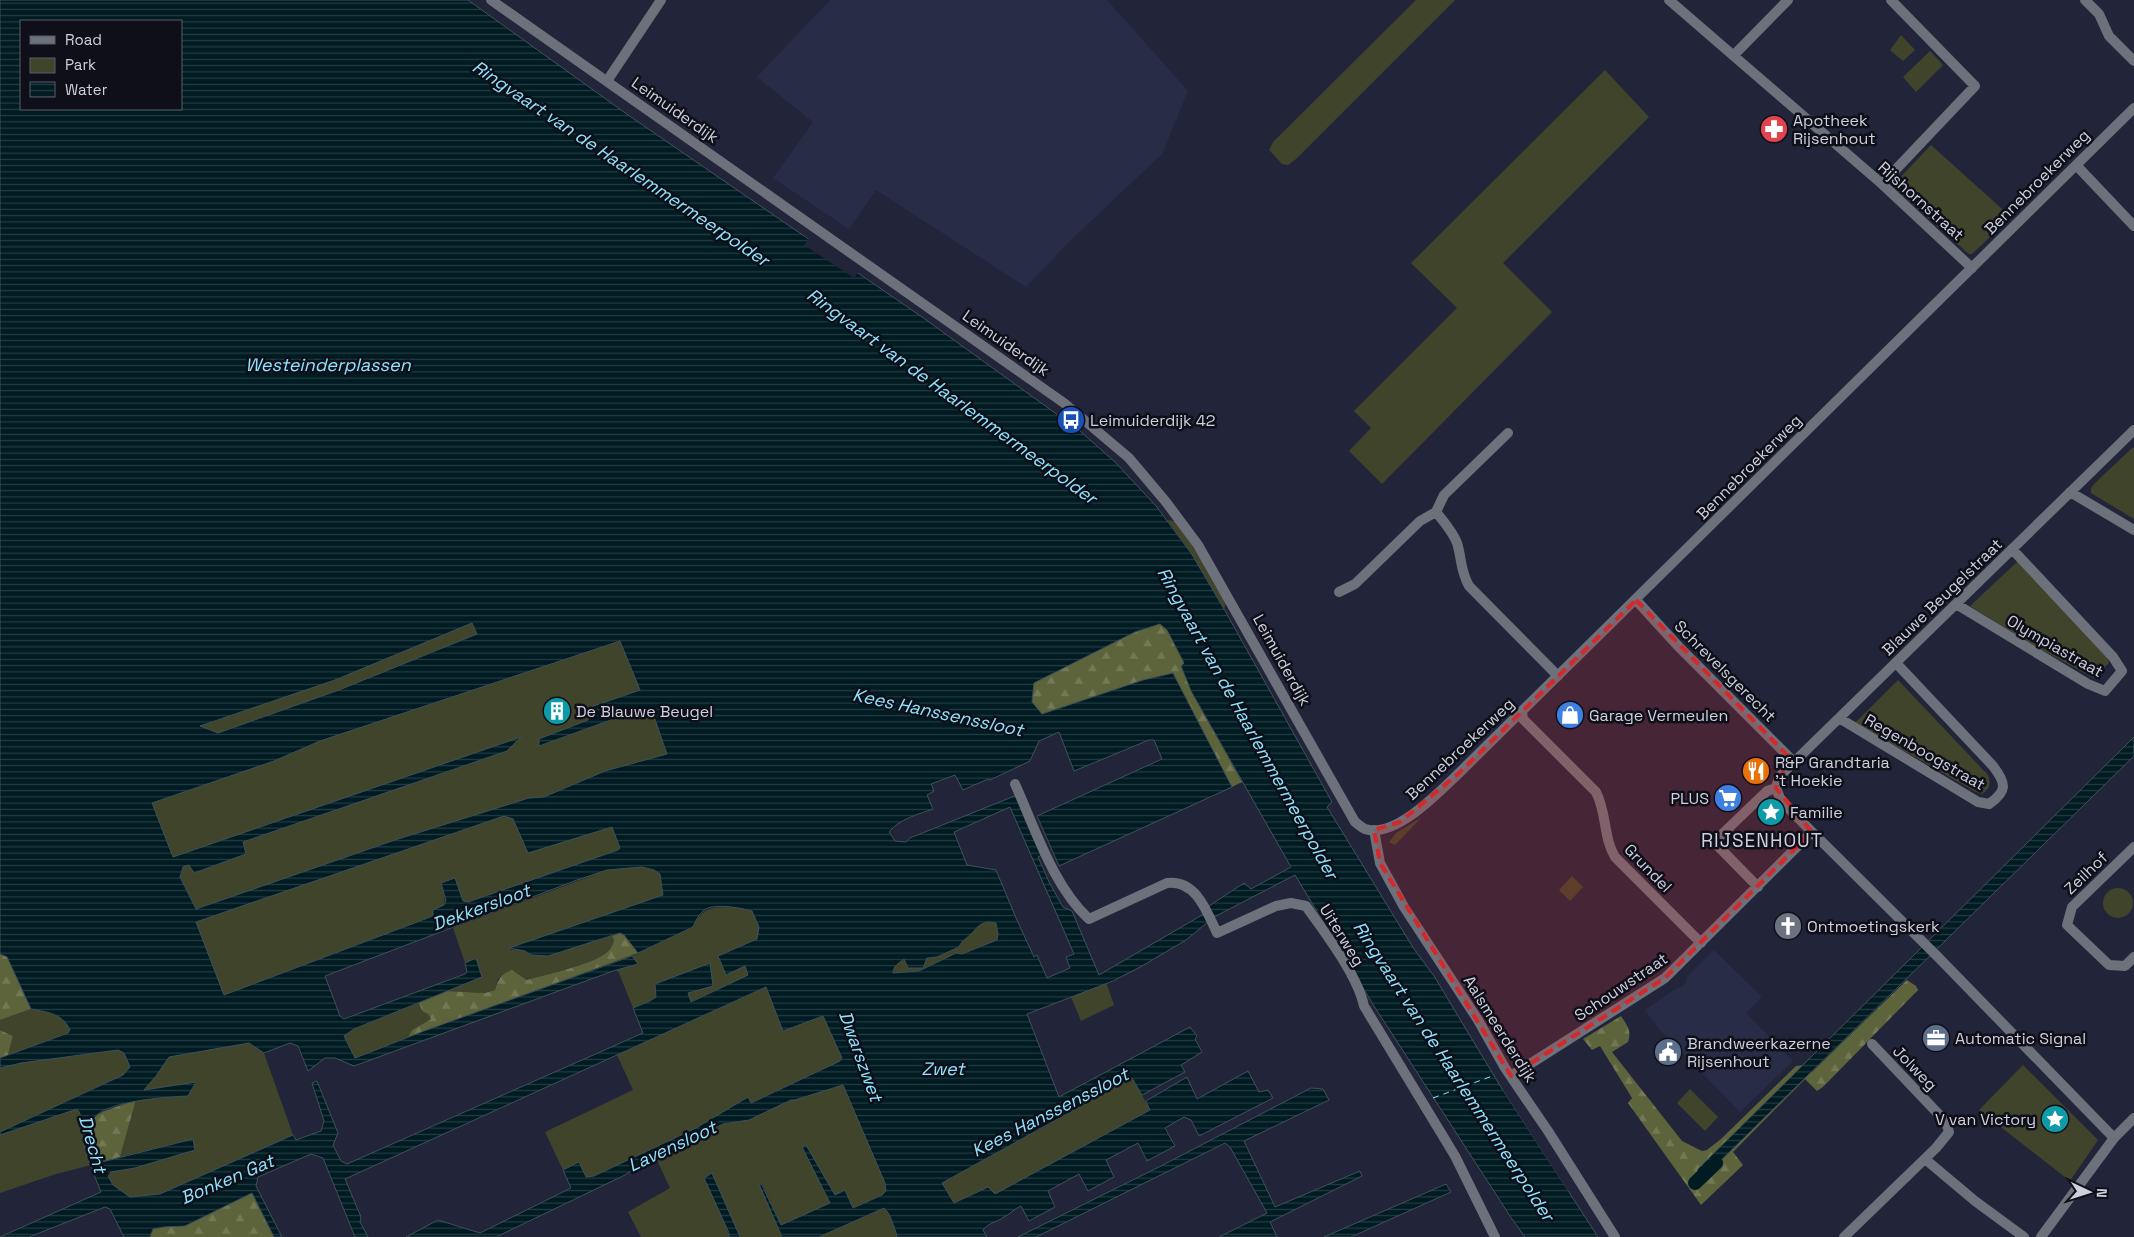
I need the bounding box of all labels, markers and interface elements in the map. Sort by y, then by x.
legend [20,20,182,110]
text: Road [65,30,102,49]
text: Park [65,55,96,74]
water label: Ringvaart van de Haarlemmermeerpolder [468,55,776,272]
street label: Leimuiderdijk [627,72,723,148]
text: Water [65,80,108,99]
place label: Apotheek Rijsenhout [1793,110,1876,149]
pharmacy icon: Apotheek Rijsenhout [1759,114,1789,144]
street label: Bennebroekerweg [1980,125,2094,239]
street label: Rijshornstraat [1874,157,1968,245]
water label: Ringvaart van de Haarlemmermeerpolder [802,283,1103,510]
street label: Leimuiderdijk [958,305,1054,381]
water label: Westeinderplassen [245,353,412,376]
bus stop icon: Leimuiderdijk 42 [1056,405,1086,435]
place label: Leimuiderdijk 42 [1090,410,1215,431]
street label: Bennebroekerweg [1692,410,1806,524]
street label: Blauwe Beugelstraat [1877,534,2007,660]
water label: Ringvaart van de Haarlemmermeerpolder [1152,563,1345,885]
street label: Leimuiderdijk [1248,610,1316,710]
street label: Olympiastraat [2003,610,2107,682]
street label: Schrevelsgerecht [1670,616,1780,726]
water label: Kees Hanssenssloot [851,683,1027,742]
street label: Bennebroekerweg [1401,693,1519,805]
building icon: De Blauwe Beugel [542,696,572,726]
shop icon: Garage Vermeulen [1555,700,1585,730]
place label: De Blauwe Beugel [576,701,713,722]
place label: Garage Vermeulen [1589,705,1728,726]
street label: Regenboogstraat [1861,709,1989,795]
place label: R&P Grandtaria 't Hoekie [1775,752,1890,791]
restaurant icon: R&P Grandtaria 't Hoekie [1741,756,1771,786]
supermarket icon: PLUS [1713,783,1743,813]
place label: PLUS [1670,788,1709,809]
place icon: Familie [1756,797,1786,827]
place label: Familie [1790,802,1843,823]
district label: RIJSENHOUT [1701,828,1823,853]
street label: Grundel [1620,839,1676,897]
street label: Zeilhof [2060,847,2112,899]
water label: Dekkersloot [429,878,535,935]
street label: Uiterweg [1315,900,1369,970]
church icon: Ontmoetingskerk [1773,911,1803,941]
place label: Ontmoetingskerk [1807,916,1940,937]
water label: Ringvaart van de Haarlemmermeerpolder [1348,917,1561,1227]
street label: Schouwstraat [1570,948,1672,1026]
street label: Aalsmeerderdijk [1459,972,1542,1087]
water label: Dwarszwet [834,1007,889,1106]
office icon: Automatic Signal [1921,1023,1951,1053]
place label: Automatic Signal [1955,1028,2086,1049]
place label: Brandweerkazerne Rijsenhout [1687,1033,1831,1072]
public building icon: Brandweerkazerne Rijsenhout [1653,1037,1683,1067]
street label: Jolweg [1888,1041,1942,1095]
water label: Zwet [921,1057,966,1080]
water label: Kees Hanssenssloot [968,1062,1134,1162]
place icon: V van Victory [2040,1104,2070,1134]
place label: V van Victory [1935,1109,2036,1130]
water label: Drecht [74,1113,113,1177]
water label: Lavensloot [624,1115,721,1176]
water label: Bonken Gat [177,1148,279,1209]
north arrow [2064,1167,2114,1217]
text: N [2093,1188,2111,1198]

